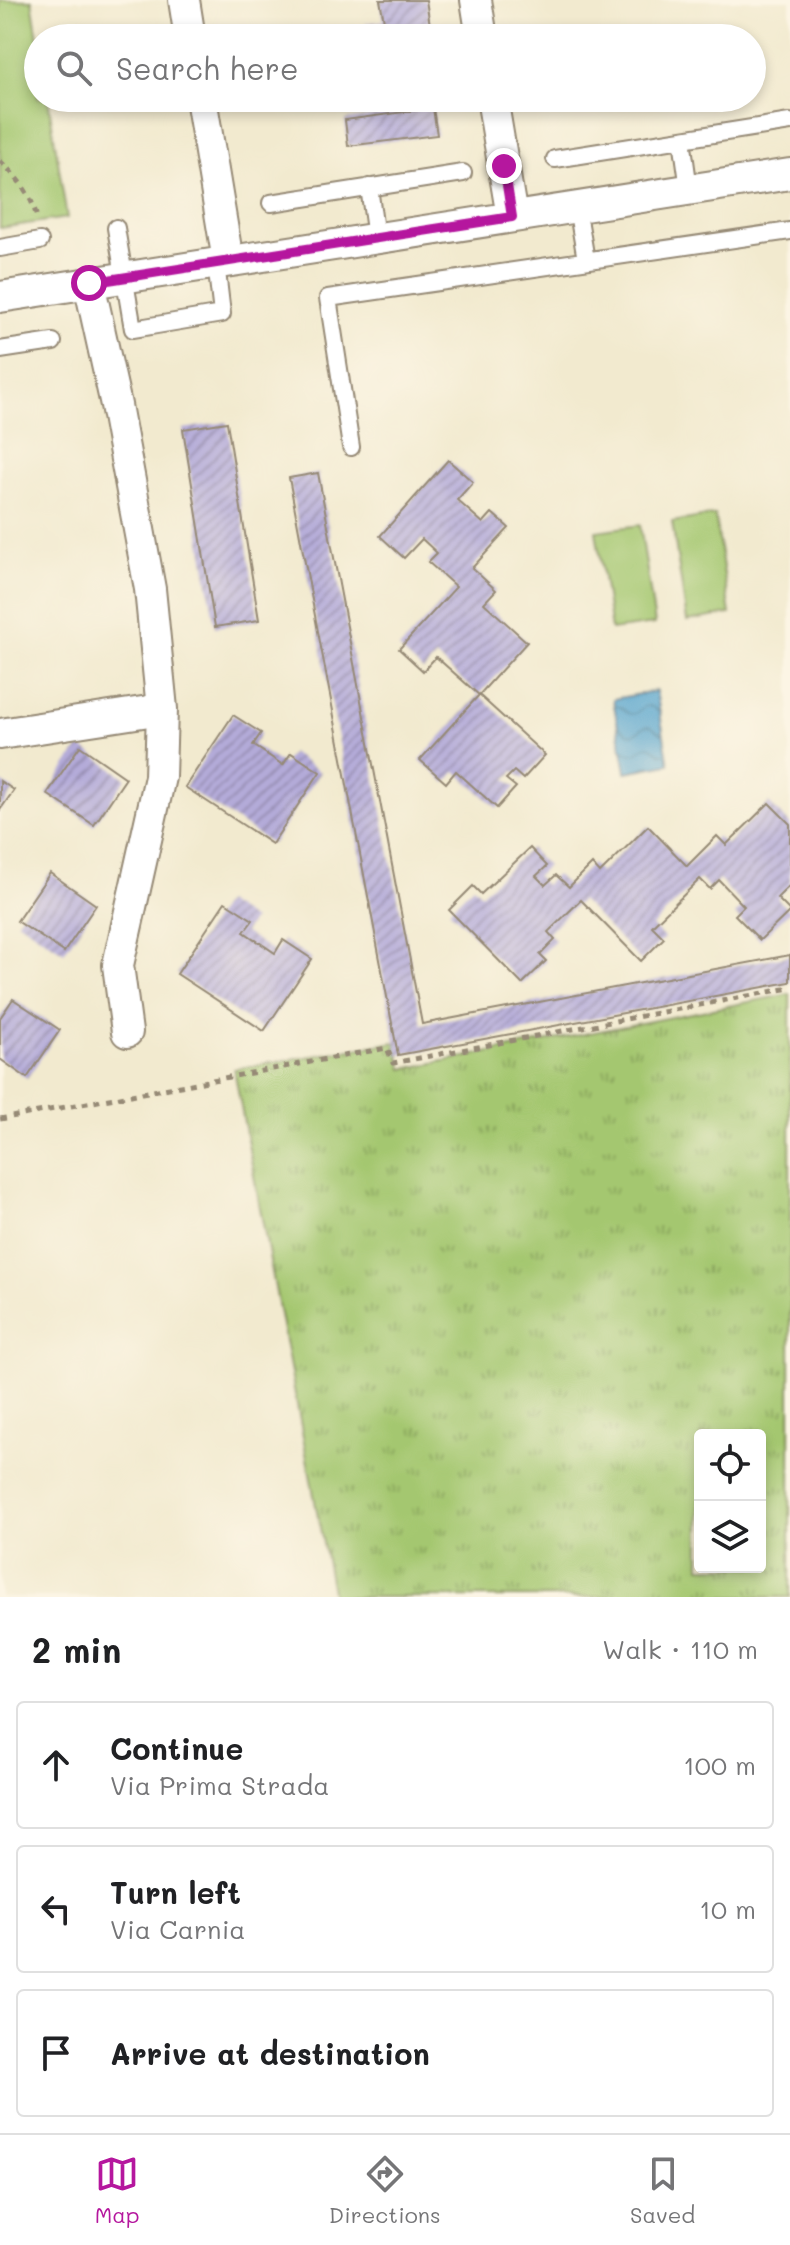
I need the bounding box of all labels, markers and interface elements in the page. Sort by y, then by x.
search box [24,24,766,112]
icon: search [52,46,96,90]
text: Search here [116,48,299,88]
route end [486,148,522,184]
route start [71,265,107,301]
map controls [694,1429,766,1573]
button: locate [694,1429,766,1501]
button: layers [694,1501,766,1573]
text: 2 min [32,1627,121,1672]
text: Walk · 110 m [602,1632,758,1666]
text: Continue [110,1728,243,1768]
icon: ahead [34,1743,78,1787]
text: 100 m [683,1748,756,1782]
text: Via Prima Strada [110,1768,329,1802]
text: Turn left [110,1872,241,1912]
icon: left [34,1887,78,1931]
text: 10 m [699,1892,756,1926]
text: Via Carnia [110,1912,246,1946]
icon: arrive [34,2031,78,2075]
text: Arrive at destination [110,2033,430,2073]
tab: Map [95,2152,140,2229]
tab: Directions [329,2152,441,2229]
tab: Saved [630,2152,695,2229]

